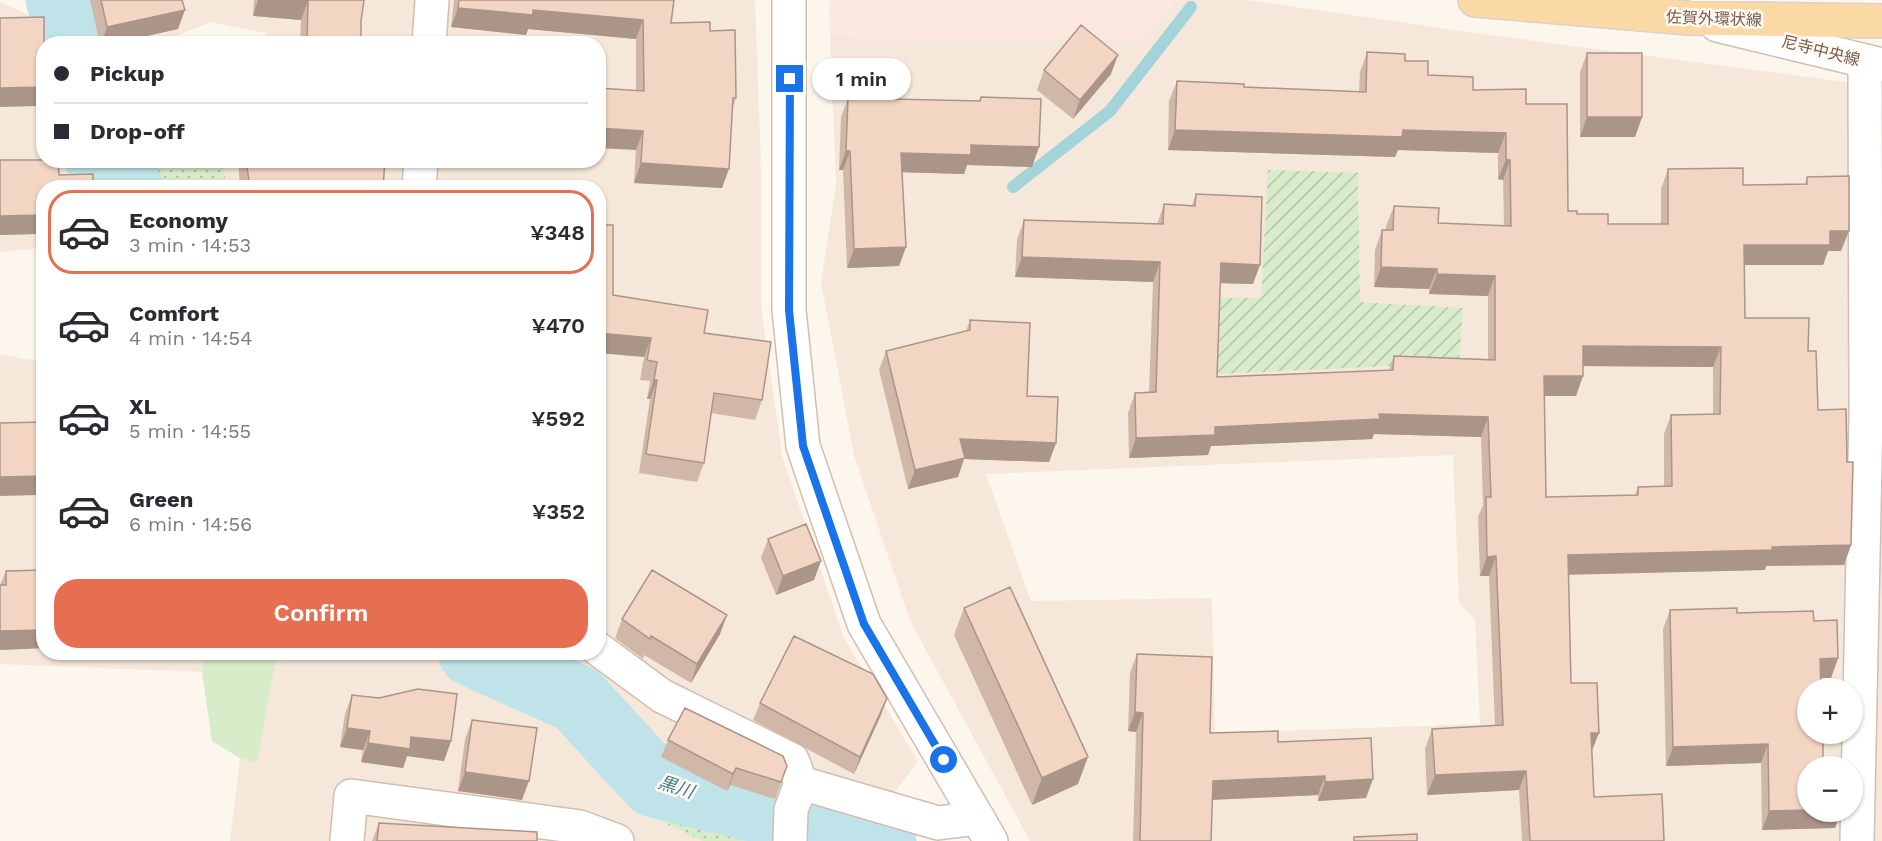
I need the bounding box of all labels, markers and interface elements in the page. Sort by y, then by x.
street label: 佐賀外環状線 [1666,7,1762,30]
street label: 尼寺中央線 [1780,32,1862,69]
callout: 1 min [811,58,910,100]
text: Pickup [90,61,165,86]
route end [776,65,803,92]
text: 1 min [836,67,887,91]
text: Drop-off [90,119,185,144]
icon: car [57,205,111,259]
text: Economy [129,208,228,233]
text: ¥348 [530,220,585,245]
text: 3 min · 14:53 [129,233,251,257]
icon: car [57,298,111,352]
text: Comfort [129,301,219,326]
text: ¥470 [531,313,585,338]
text: 4 min · 14:54 [129,326,252,350]
icon: car [57,391,111,445]
text: XL [129,394,157,419]
text: ¥592 [531,406,585,431]
text: 5 min · 14:55 [129,419,251,443]
icon: car [57,484,111,538]
text: Green [129,487,193,512]
text: ¥352 [532,499,585,524]
text: 6 min · 14:56 [129,512,252,536]
button: Confirm [54,579,588,648]
map controls [1797,678,1863,822]
button: + [1797,678,1863,744]
route start [930,746,957,773]
button: − [1797,756,1863,822]
water label: 黒川 [656,771,698,803]

